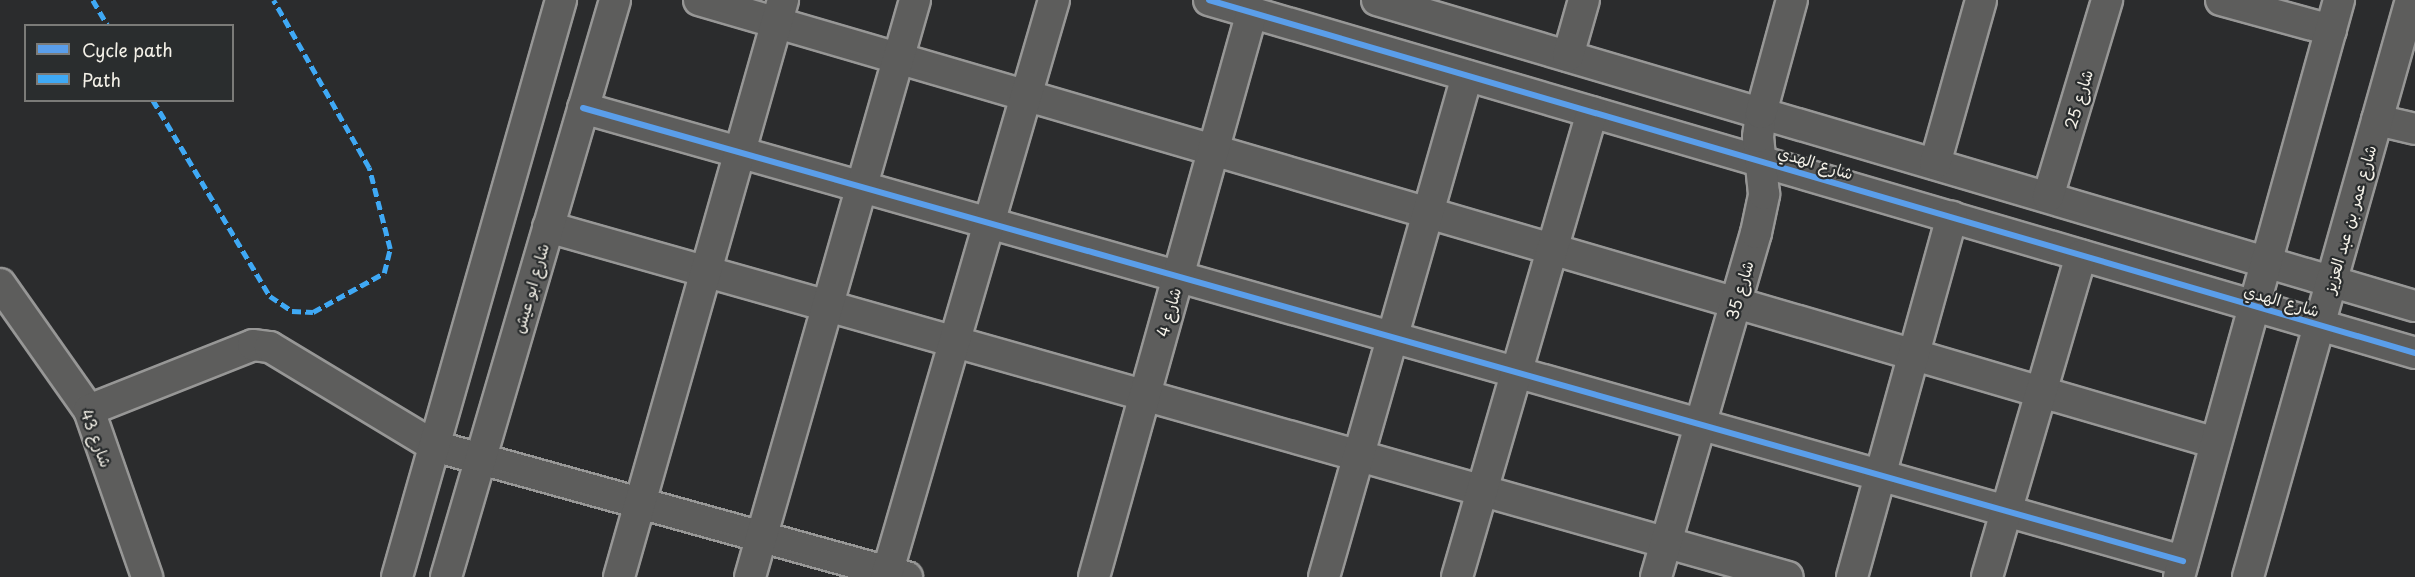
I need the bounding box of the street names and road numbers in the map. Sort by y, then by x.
street label: شارع 25 [2060,67,2096,131]
street label: شارع الهدي [1776,141,1856,183]
street label: شارع عمر بن عبد العزيز [2319,143,2379,295]
street label: شارع ابو عيش [508,241,552,335]
street label: شارع 35 [1721,258,1757,322]
street label: شارع الهدي [2242,280,2322,320]
street label: شارع 4 [1152,285,1184,339]
street label: شارع 43 [77,406,117,470]

